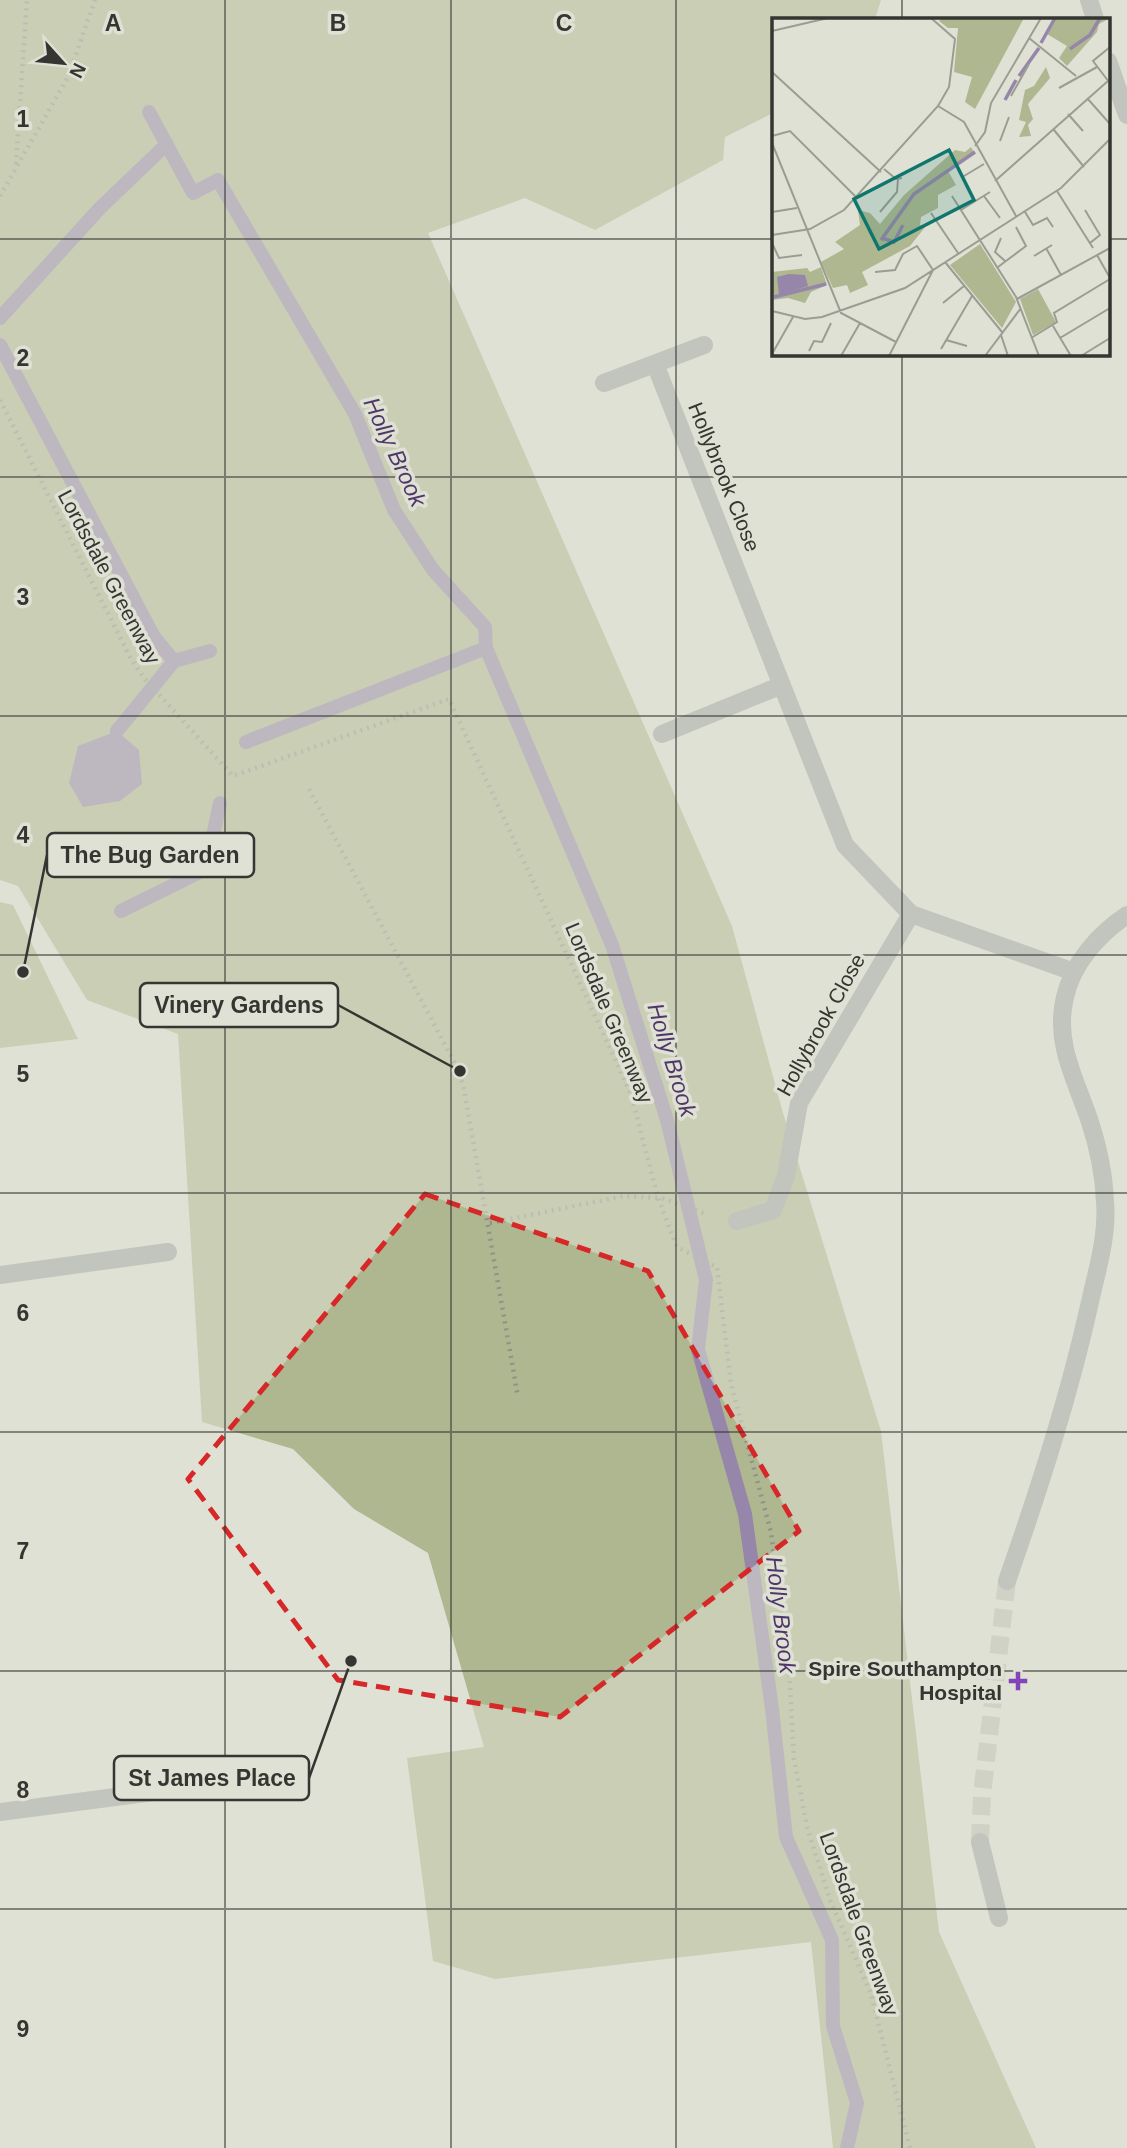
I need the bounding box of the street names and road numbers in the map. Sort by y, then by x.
street label: Hollybrook Close [684,399,765,555]
street label: Lordsdale Greenway [54,486,165,668]
street label: Lordsdale Greenway [561,919,658,1107]
street label: Hollybrook Close [772,950,869,1100]
street label: Lordsdale Greenway [816,1829,904,2019]

